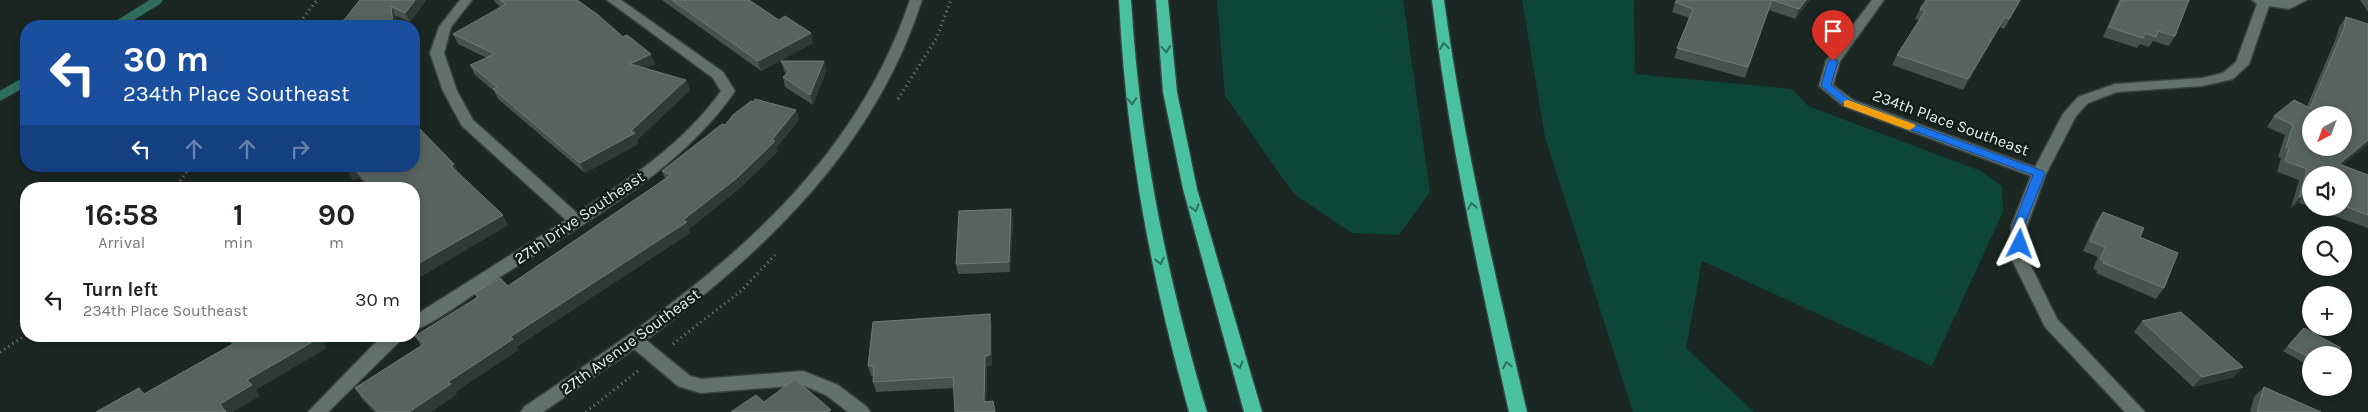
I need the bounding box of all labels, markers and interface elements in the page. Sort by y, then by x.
pin [1812,10,1854,61]
icon: arrive [1819,17,1847,45]
text: 30 m [123,39,209,80]
icon: left [40,40,105,105]
one-way arrow [1439,41,1450,49]
one-way arrow [1160,45,1171,53]
text: 234th Place Southeast [123,81,350,107]
street label: 234th Place Southeast [1870,85,2032,160]
one-way arrow [1127,97,1138,105]
north arrow [2302,106,2352,156]
map controls [2302,106,2352,396]
icon: left [127,135,155,163]
icon: ahead [180,135,208,163]
icon: ahead [233,135,261,163]
icon: right [286,135,314,163]
button: sound [2302,166,2352,216]
street label: 27th Drive Southeast [511,167,648,268]
text: 16:58 [85,197,159,233]
text: 1 [233,197,244,233]
text: 90 [318,197,355,233]
one-way arrow [1467,202,1477,210]
one-way arrow [1190,204,1200,212]
position arrow [1993,217,2045,269]
button: search [2302,226,2352,276]
text: Arrival [98,233,145,252]
text: min [224,233,253,252]
text: m [329,233,344,252]
one-way arrow [1154,257,1165,265]
text: Turn left [83,279,158,301]
street label: 27th Avenue Southeast [557,284,704,398]
icon: left [40,286,68,314]
button: + [2302,286,2352,336]
text: 30 m [355,289,400,311]
text: 234th Place Southeast [83,301,248,320]
button: − [2302,346,2352,396]
one-way arrow [1234,360,1244,368]
one-way arrow [1502,360,1513,369]

